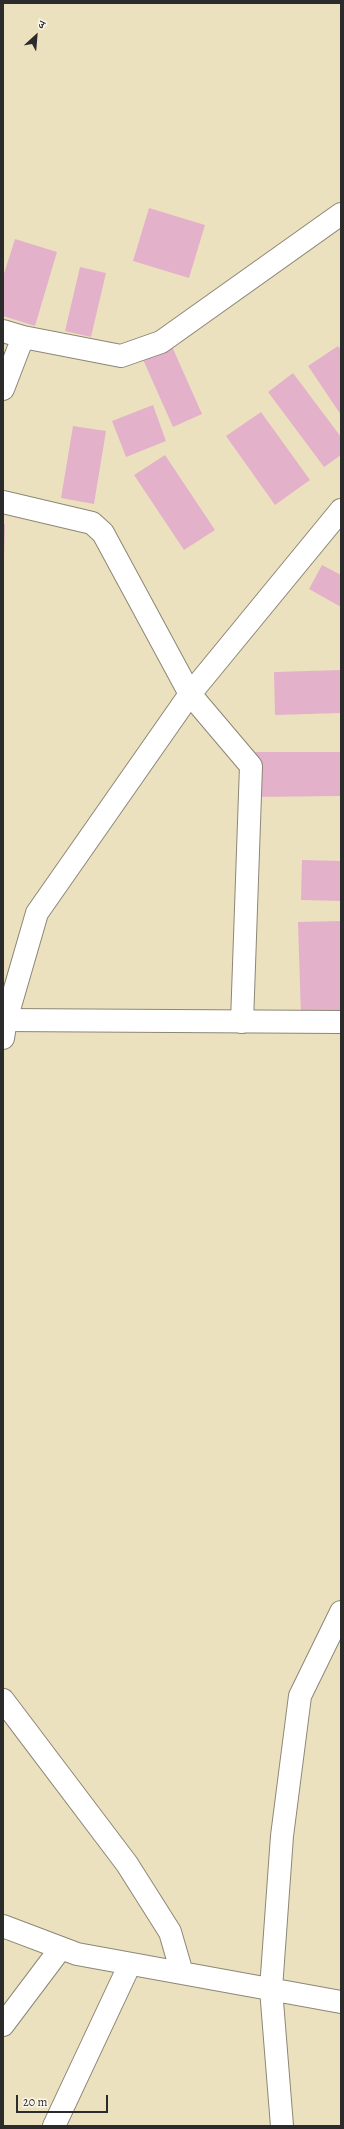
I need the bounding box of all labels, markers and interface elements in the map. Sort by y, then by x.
north arrow [16,16,56,56]
text: उ [36,17,47,33]
scale bar [18,2087,110,2113]
text: 20 m [23,2094,47,2110]

